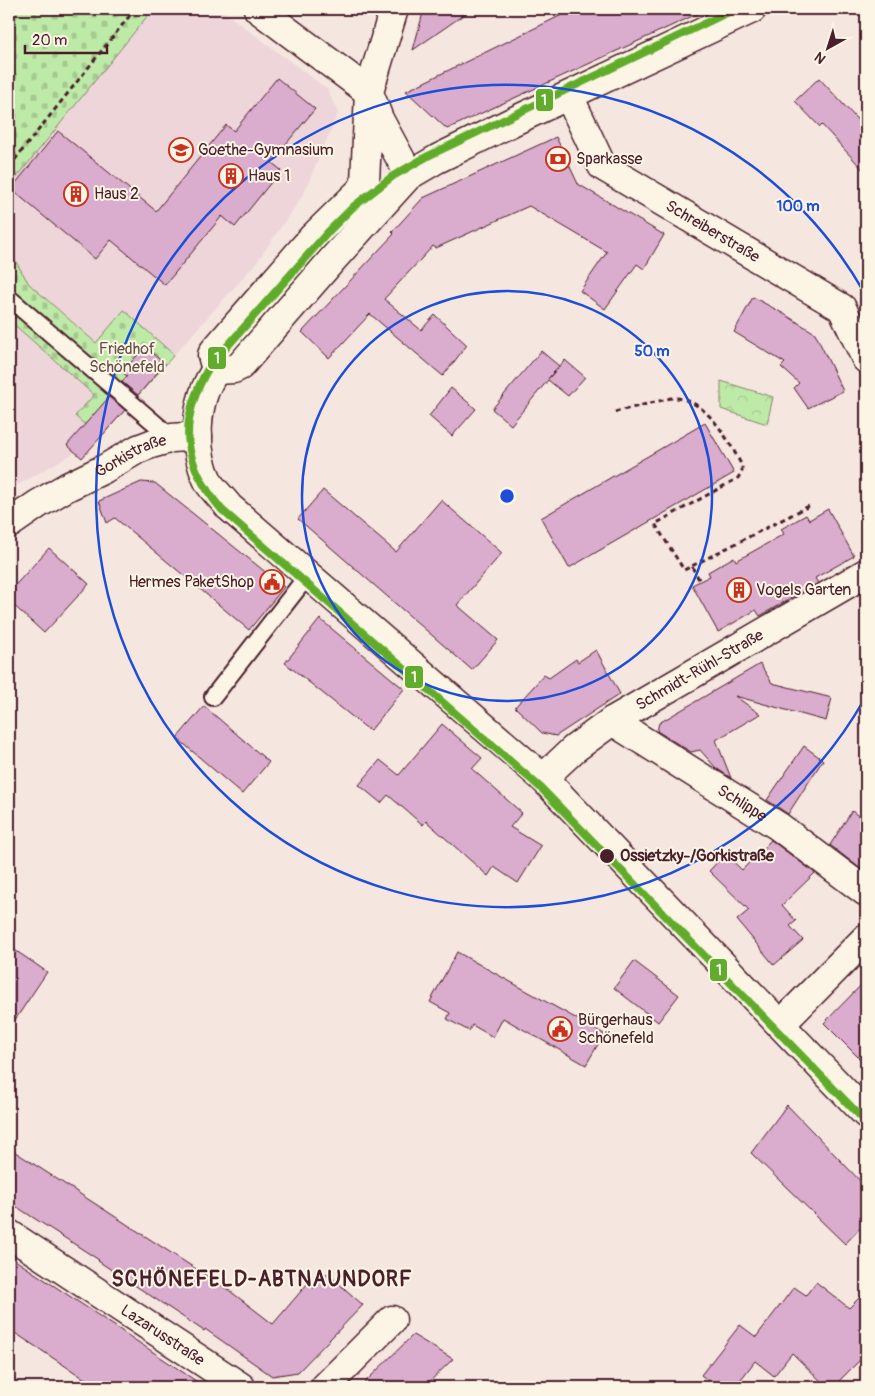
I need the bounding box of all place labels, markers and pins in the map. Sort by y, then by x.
school or university icon: Goethe-Gymnasium [168,137,194,163]
place label: Goethe-Gymnasium [198,140,334,160]
bank icon: Sparkasse [545,146,571,172]
place label: Sparkasse [576,149,642,169]
building icon: Haus 1 [218,163,244,189]
place label: Haus 1 [248,166,290,186]
building icon: Haus 2 [63,181,89,207]
place label: Haus 2 [94,184,139,204]
centre of rings [498,487,516,505]
public building icon: Hermes PaketShop [259,569,285,595]
place label: Hermes PaketShop [128,572,254,592]
building icon: Vogels Garten [726,577,752,603]
place label: Vogels Garten [756,580,851,600]
place label: Ossietzky-/Gorkistraße [620,846,775,866]
marker: Ossietzky-/Gorkistraße [598,847,616,865]
place label: Bürgerhaus Schönefeld [578,1010,654,1048]
public building icon: Bürgerhaus Schönefeld [547,1016,573,1042]

